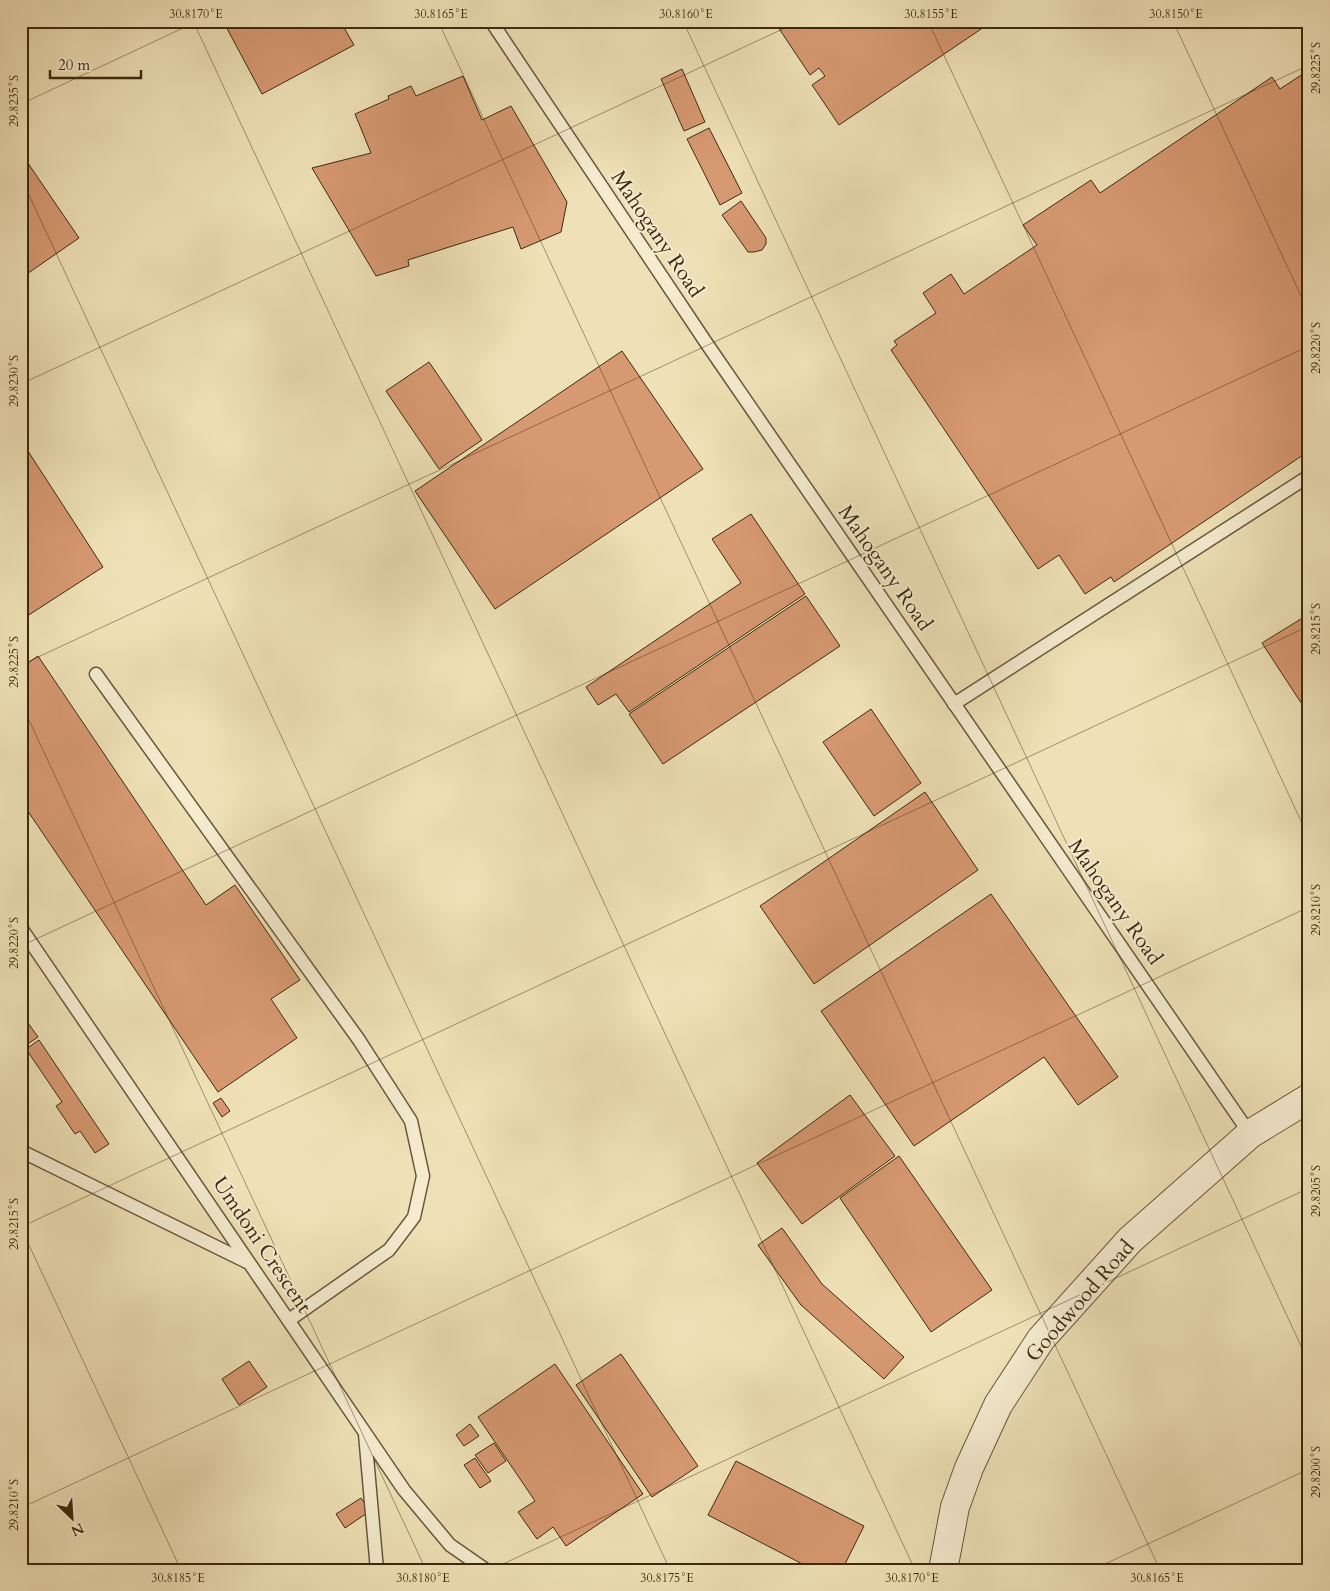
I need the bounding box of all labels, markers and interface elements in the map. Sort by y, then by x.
text: 30.8170°E [169,6,223,22]
text: 30.8165°E [414,6,468,22]
text: 30.8160°E [659,6,713,22]
text: 30.8155°E [904,6,958,22]
text: 30.8150°E [1149,6,1203,22]
text: 29.8225°S [1308,42,1324,94]
scale bar [50,48,141,80]
text: 20 m [58,55,90,75]
text: 29.8235°S [6,75,22,127]
street label: Mahogany Road [604,165,710,303]
text: 29.8220°S [1308,322,1324,374]
text: 29.8230°S [6,355,22,407]
street label: Mahogany Road [831,499,939,637]
text: 29.8215°S [1308,603,1324,655]
text: 29.8225°S [6,636,22,688]
street label: Mahogany Road [1061,833,1169,971]
text: 29.8210°S [1308,884,1324,936]
text: 29.8220°S [6,917,22,969]
text: 29.8205°S [1308,1165,1324,1217]
street label: Umdoni Crescent [206,1171,319,1319]
text: 29.8215°S [6,1198,22,1250]
street label: Goodwood Road [1019,1234,1141,1368]
text: 29.8200°S [1308,1446,1324,1498]
text: 29.8210°S [6,1479,22,1531]
north arrow [48,1494,98,1544]
text: N [68,1518,87,1541]
text: 30.8185°E [151,1570,205,1586]
text: 30.8180°E [396,1570,450,1586]
text: 30.8175°E [640,1570,694,1586]
text: 30.8170°E [885,1570,939,1586]
text: 30.8165°E [1130,1570,1184,1586]

